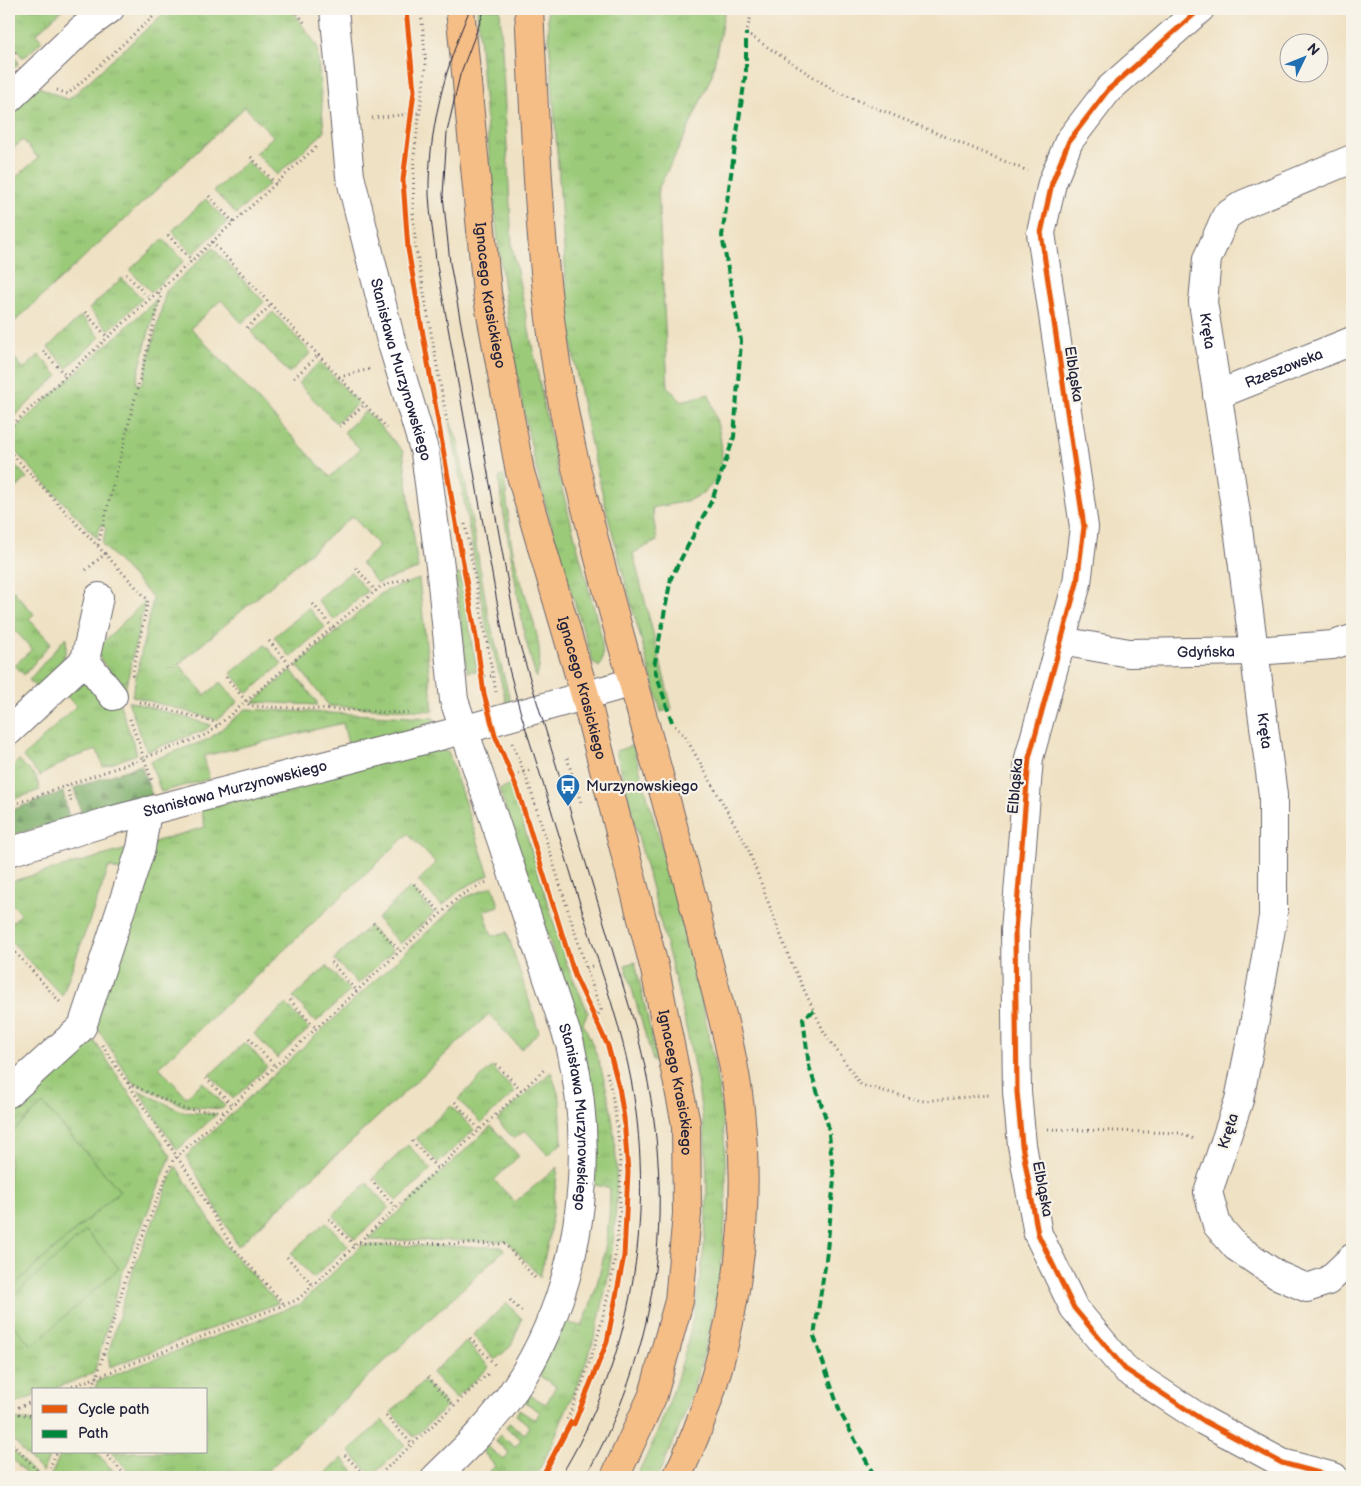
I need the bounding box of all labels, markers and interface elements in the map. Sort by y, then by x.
north arrow [1278,32,1328,82]
text: N [1303,40,1323,59]
street label: Ignacego Krasickiego [470,221,510,370]
street label: Stanisława Murzynowskiego [366,276,435,462]
street label: Kręta [1195,311,1219,350]
street label: Elbląska [1060,345,1087,403]
street label: Rzeszowska [1242,345,1326,393]
street label: Ignacego Krasickiego [553,614,610,762]
street label: Gdyńska [1177,642,1235,662]
street label: Kręta [1252,712,1276,750]
street label: Stanisława Murzynowskiego [141,756,329,822]
street label: Elbląska [1004,757,1027,815]
bus stop icon: Murzynowskiego [555,773,581,807]
place label: Murzynowskiego [586,777,698,796]
street label: Ignacego Krasickiego [653,1008,695,1156]
street label: Stanisława Murzynowskiego [554,1021,592,1212]
street label: Kręta [1214,1111,1243,1151]
street label: Elbląska [1028,1160,1057,1219]
legend [32,1388,208,1454]
text: Cycle path [78,1400,149,1419]
text: Path [78,1424,108,1443]

